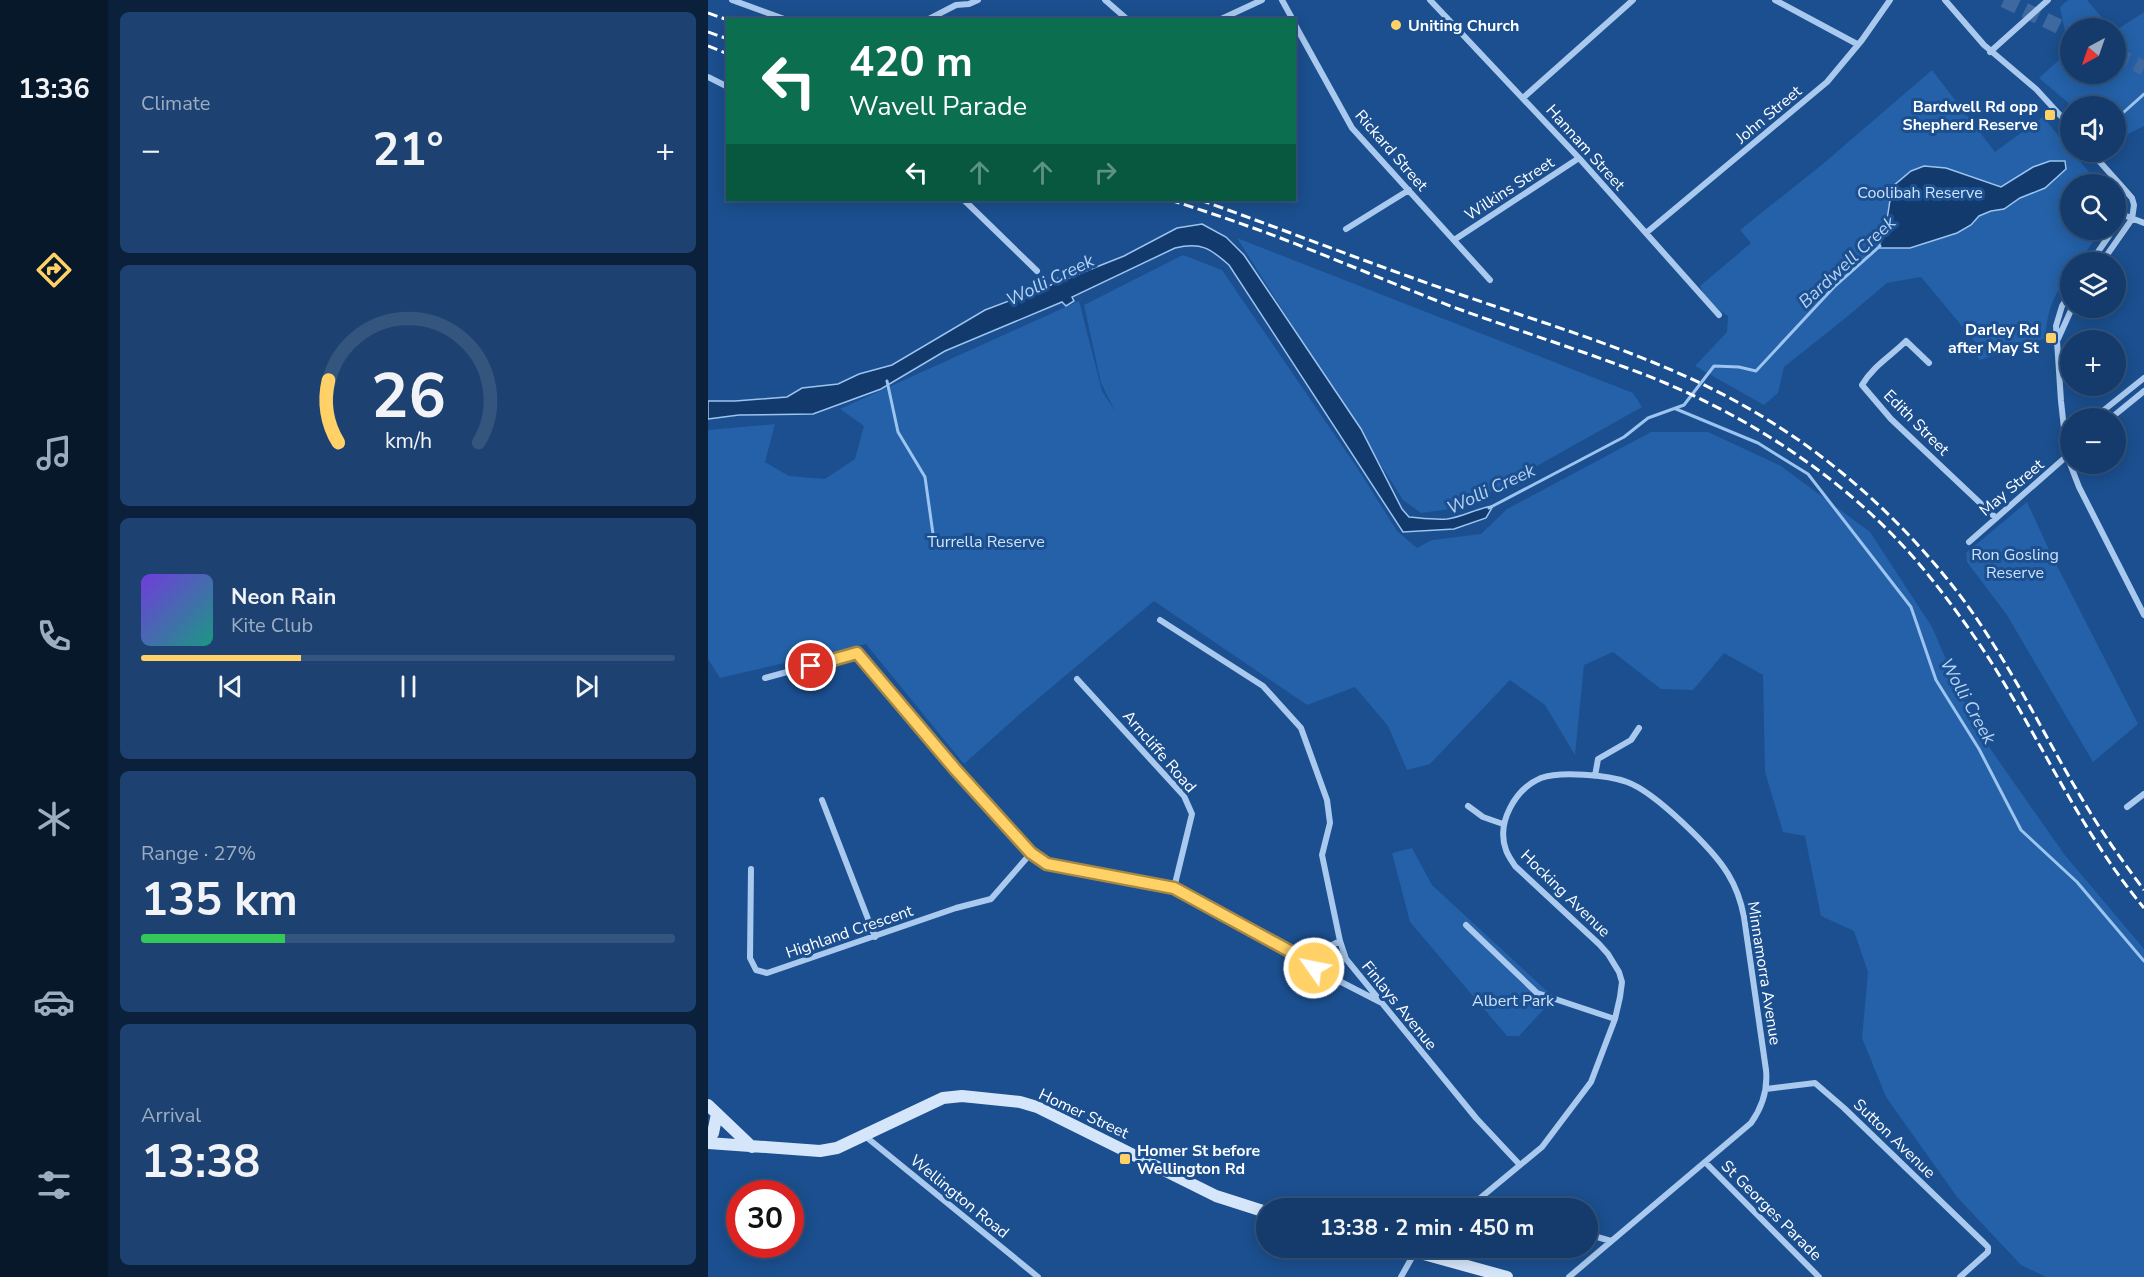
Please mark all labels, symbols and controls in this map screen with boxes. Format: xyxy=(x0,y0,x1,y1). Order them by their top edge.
place label: Uniting Church xyxy=(1408,15,1519,37)
marker: Uniting Church xyxy=(1389,18,1403,32)
north arrow xyxy=(2060,18,2126,84)
map controls xyxy=(2060,18,2126,474)
text: 420 m xyxy=(849,34,973,91)
icon: left xyxy=(750,42,828,120)
text: 13:36 xyxy=(18,71,90,108)
street label: John Street xyxy=(1730,80,1807,150)
text: Wavell Parade xyxy=(849,88,1027,125)
text: Climate xyxy=(141,90,210,117)
place label: Bardwell Rd opp Shepherd Reserve xyxy=(1903,96,2038,136)
button: sound xyxy=(2060,96,2126,162)
street label: Hannam Street xyxy=(1541,100,1630,196)
street label: Rickard Street xyxy=(1350,105,1433,196)
marker: Bardwell Rd opp Shepherd Reserve xyxy=(2043,108,2057,122)
text: 21° xyxy=(372,120,444,181)
text: − xyxy=(141,128,161,173)
text: + xyxy=(655,128,675,173)
street label: Wilkins Street xyxy=(1461,152,1559,226)
icon: left xyxy=(900,156,933,189)
icon: ahead xyxy=(963,156,996,189)
icon: ahead xyxy=(1026,156,1059,189)
icon: right xyxy=(1089,156,1122,189)
button: search xyxy=(2060,174,2126,240)
park label: Coolibah Reserve xyxy=(1857,182,1983,204)
water label: Bardwell Creek xyxy=(1793,210,1902,313)
water label: Wolli Creek xyxy=(1002,248,1099,312)
icon: directions xyxy=(33,249,75,291)
button: layers xyxy=(2060,252,2126,318)
place label: Darley Rd after May St xyxy=(1948,319,2040,359)
button: + xyxy=(2060,330,2126,396)
marker: Darley Rd after May St xyxy=(2044,331,2058,345)
text: 26 xyxy=(371,354,445,439)
street label: Edith Street xyxy=(1879,385,1954,461)
button: − xyxy=(2060,408,2126,474)
text: km/h xyxy=(384,426,432,456)
icon: music xyxy=(33,432,75,474)
street label: May Street xyxy=(1975,454,2049,521)
water label: Wolli Creek xyxy=(1443,458,1540,520)
park label: Turrella Reserve xyxy=(927,531,1045,553)
park label: Ron Gosling Reserve xyxy=(1971,544,2059,584)
text: Neon Rain xyxy=(231,582,336,612)
text: Kite Club xyxy=(231,612,313,639)
icon: phone xyxy=(33,615,75,657)
pin xyxy=(785,640,836,691)
icon: arrive xyxy=(794,649,827,682)
water label: Wolli Creek xyxy=(1935,654,2002,749)
icon: previous xyxy=(214,670,247,703)
icon: pause xyxy=(392,670,425,703)
icon: next xyxy=(570,670,603,703)
street label: Arncliffe Road xyxy=(1117,706,1201,797)
icon: climate xyxy=(33,798,75,840)
text: Range · 27% xyxy=(141,840,256,867)
street label: Hocking Avenue xyxy=(1515,845,1615,942)
text: 135 km xyxy=(141,870,298,931)
street label: Highland Crescent xyxy=(783,900,916,964)
street label: Minnamorra Avenue xyxy=(1742,900,1786,1047)
position arrow xyxy=(1282,936,1346,1000)
street label: Finlays Avenue xyxy=(1356,956,1442,1055)
icon: car xyxy=(33,981,75,1023)
park label: Albert Park xyxy=(1472,990,1555,1012)
street label: Homer Street xyxy=(1035,1083,1132,1144)
street label: Sutton Avenue xyxy=(1848,1094,1940,1184)
text: Arrival xyxy=(141,1102,201,1129)
text: 13:38 xyxy=(141,1132,260,1193)
place label: Homer St before Wellington Rd xyxy=(1137,1140,1261,1180)
street label: Wellington Road xyxy=(905,1150,1014,1244)
marker: Homer St before Wellington Rd xyxy=(1118,1152,1132,1166)
street label: St Georges Parade xyxy=(1716,1156,1826,1266)
icon: filters xyxy=(33,1164,75,1206)
speed limit sign: 30 xyxy=(726,1180,804,1258)
text: 13:38 · 2 min · 450 m xyxy=(1320,1213,1534,1243)

